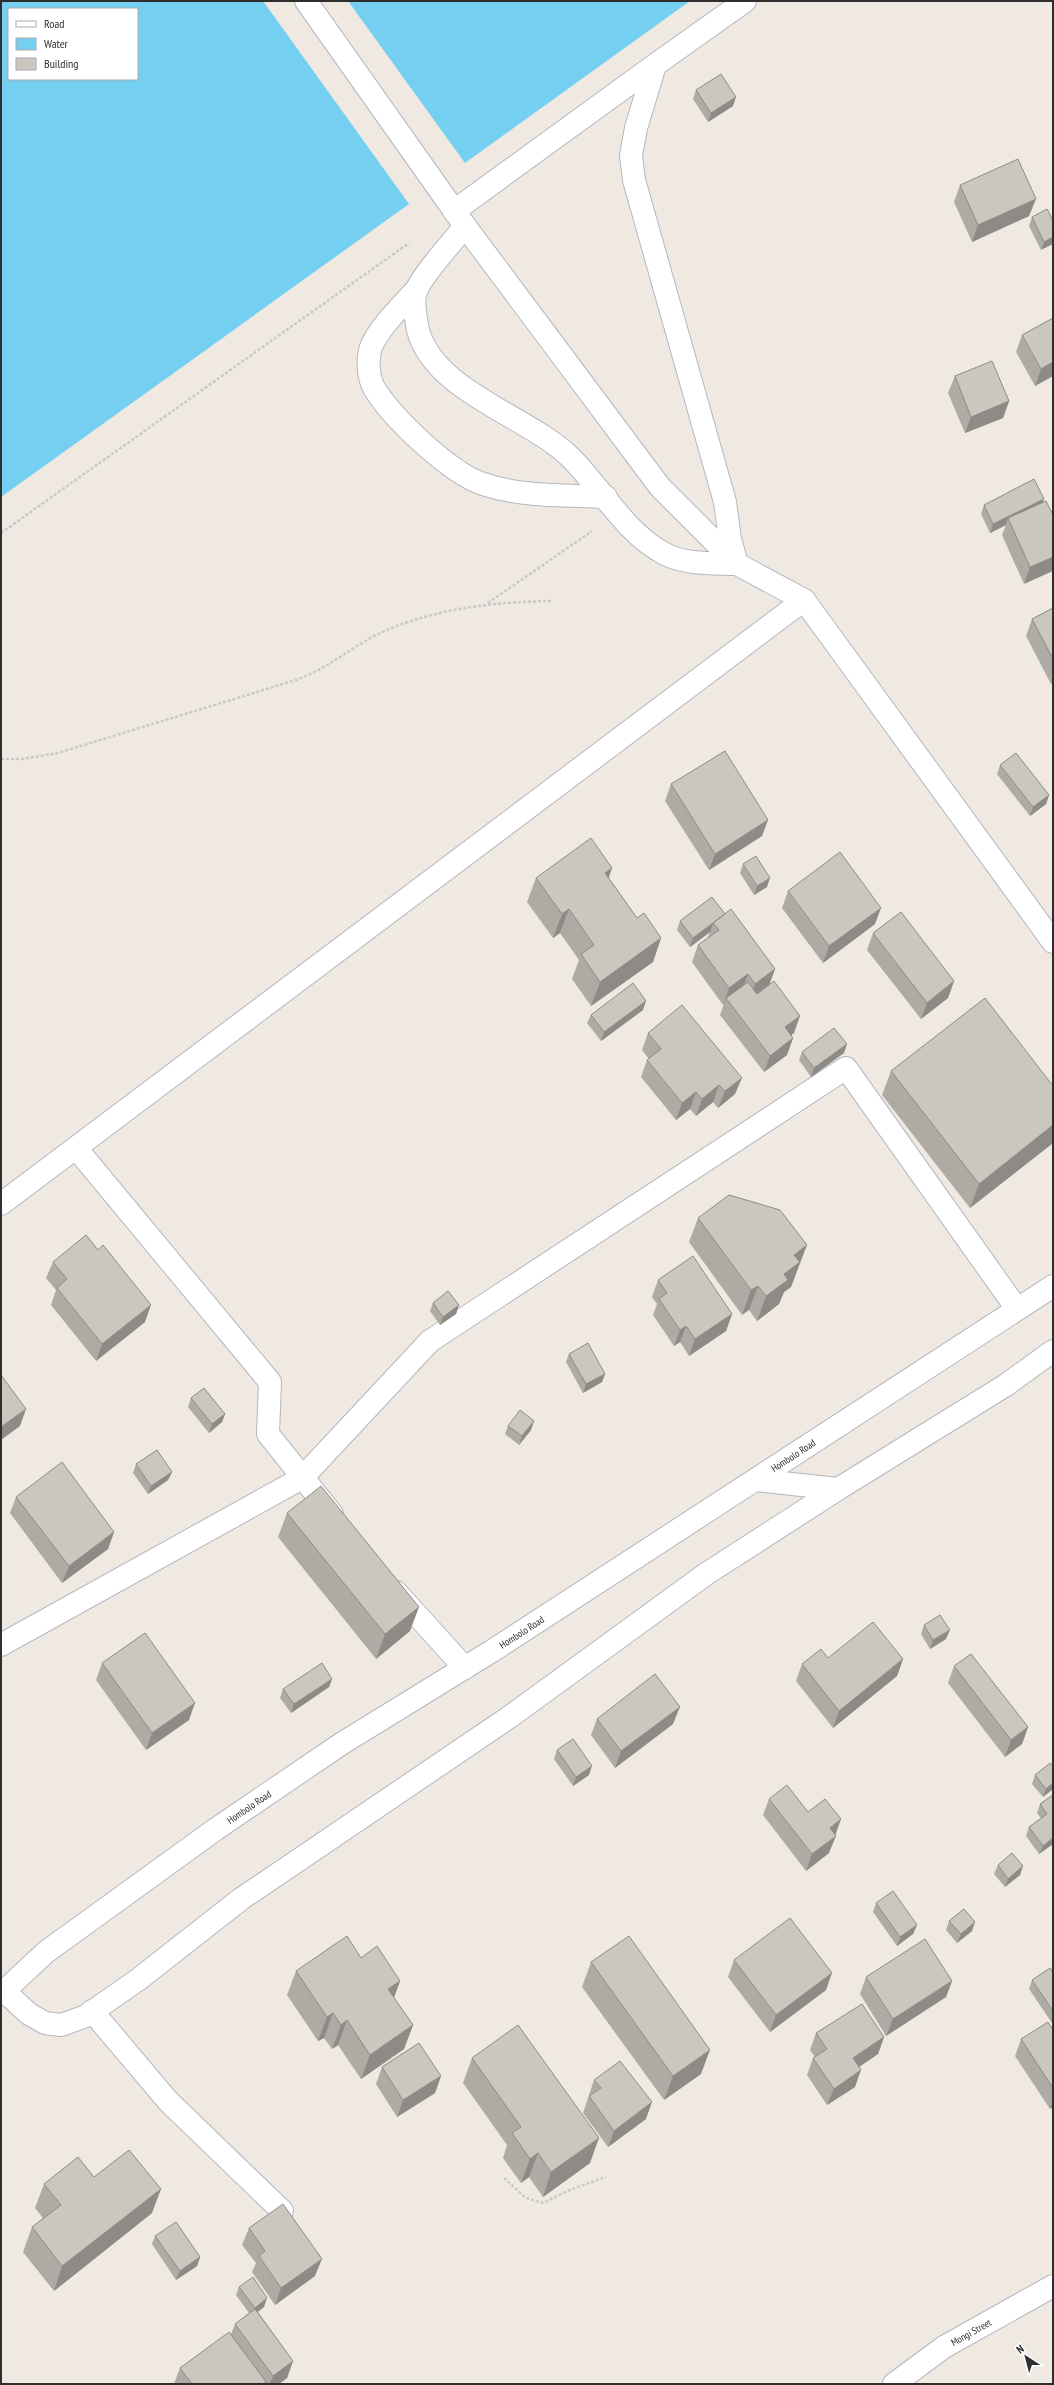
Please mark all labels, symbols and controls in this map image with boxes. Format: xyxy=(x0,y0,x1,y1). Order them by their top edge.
legend xyxy=(8,8,138,80)
text: Road xyxy=(44,16,64,31)
text: Water xyxy=(44,36,69,51)
text: Building xyxy=(44,56,79,71)
street label: Hombolo Road xyxy=(768,1436,818,1474)
street label: Hombolo Road xyxy=(497,1613,546,1651)
street label: Hombolo Road xyxy=(224,1787,273,1826)
street label: Mongi Street xyxy=(948,2315,994,2348)
north arrow xyxy=(1006,2337,1046,2377)
text: N xyxy=(1014,2341,1027,2356)

